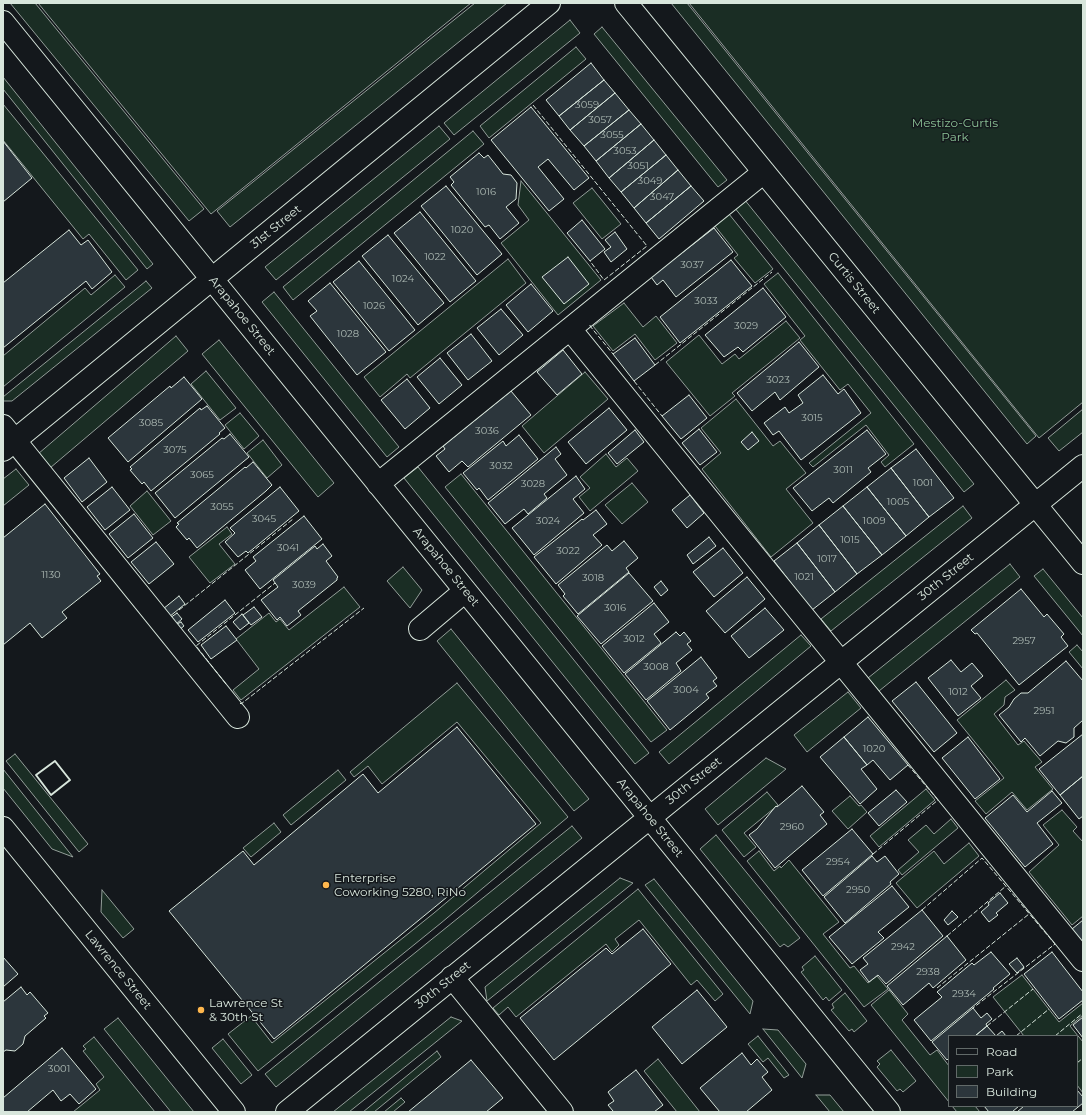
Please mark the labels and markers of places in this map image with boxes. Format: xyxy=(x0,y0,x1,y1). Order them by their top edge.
place label: Enterprise Coworking 5280, RiNo xyxy=(334,871,466,899)
marker: Enterprise Coworking 5280, RiNo xyxy=(321,880,331,890)
place label: Lawrence St & 30th St xyxy=(209,996,283,1024)
marker: Lawrence St & 30th St xyxy=(196,1005,206,1015)

